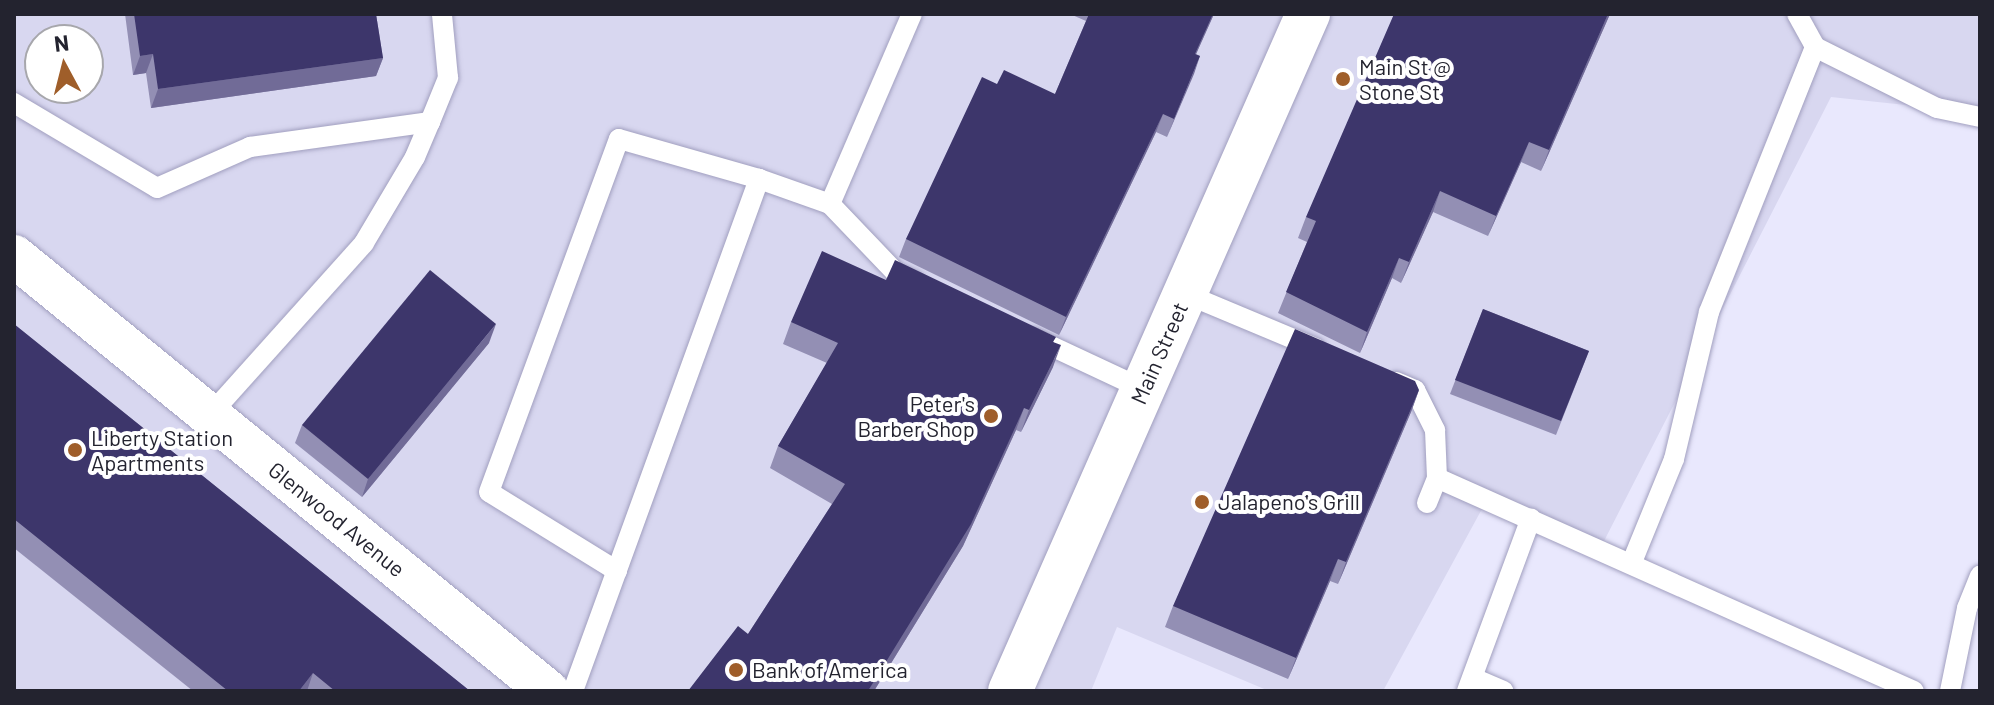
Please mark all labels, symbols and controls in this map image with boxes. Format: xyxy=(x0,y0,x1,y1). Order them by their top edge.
north arrow xyxy=(24,24,104,104)
text: N xyxy=(52,28,70,56)
place label: Main St @ Stone St xyxy=(1359,53,1451,104)
marker: Main St @ Stone St xyxy=(1334,70,1352,88)
street label: Main Street xyxy=(1125,298,1193,408)
place label: Peter's Barber Shop xyxy=(857,390,975,442)
marker: Peter's Barber Shop xyxy=(982,407,1000,425)
place label: Liberty Station Apartments xyxy=(91,424,233,476)
marker: Liberty Station Apartments xyxy=(66,441,84,459)
street label: Glenwood Avenue xyxy=(264,456,410,582)
place label: Jalapeno's Grill xyxy=(1218,489,1360,515)
marker: Jalapeno's Grill xyxy=(1193,493,1211,511)
place label: Bank of America xyxy=(752,657,908,683)
marker: Bank of America xyxy=(727,661,745,679)

